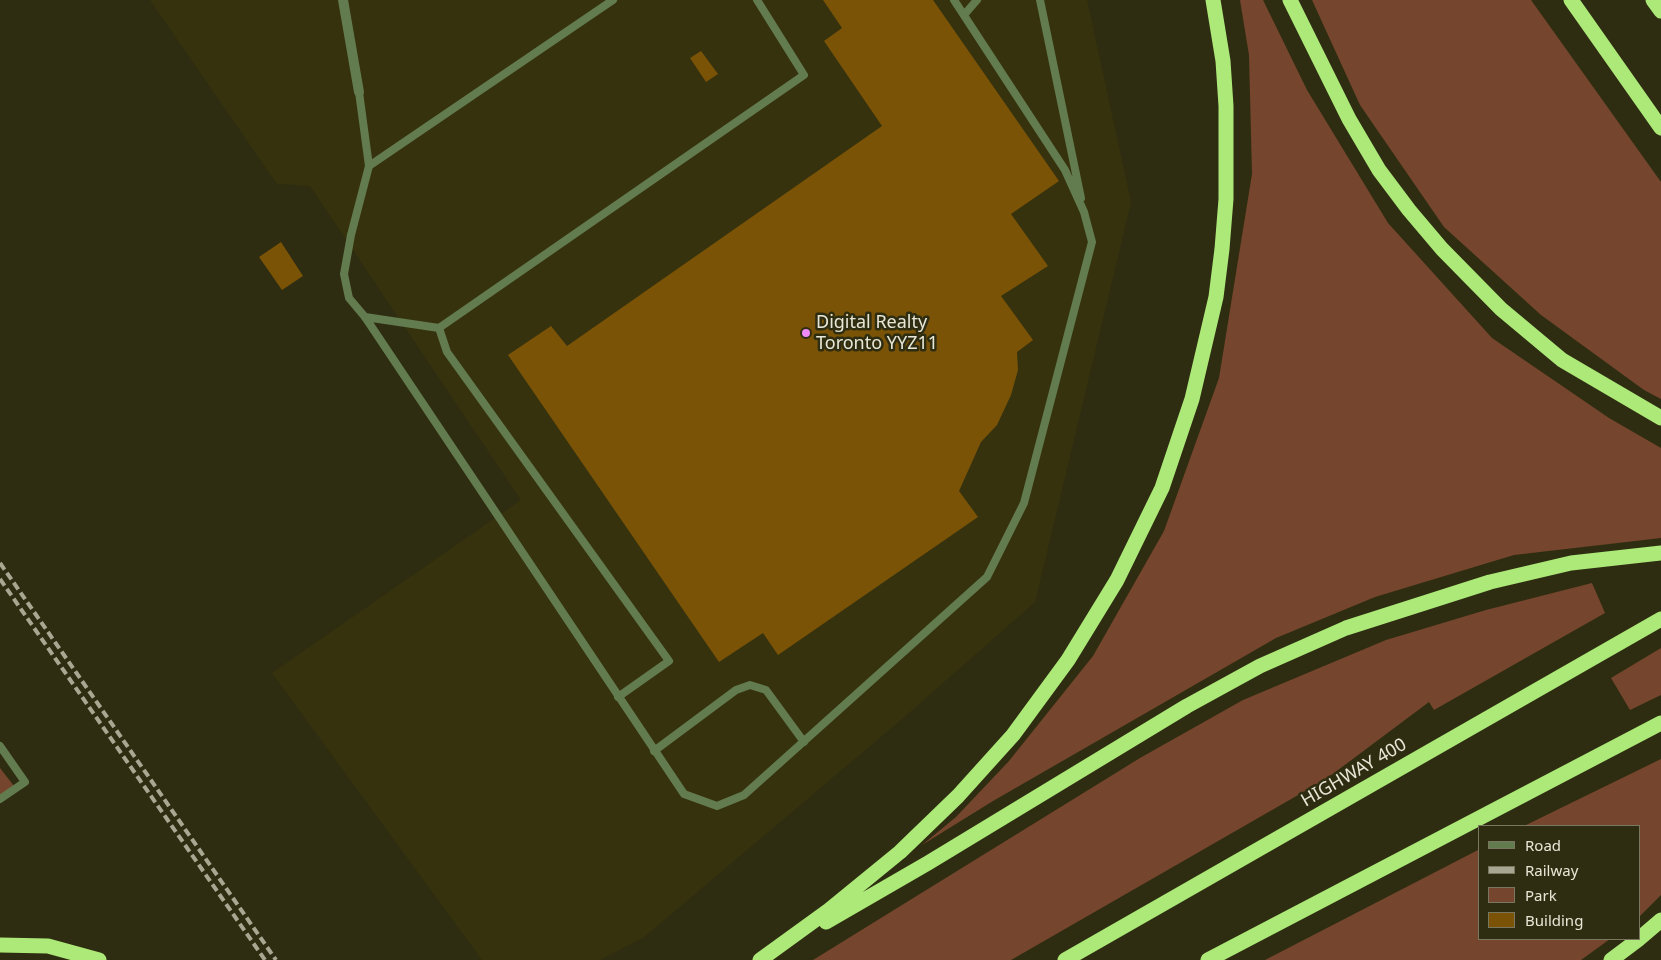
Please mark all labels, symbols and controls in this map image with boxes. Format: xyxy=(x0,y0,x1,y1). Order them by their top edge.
place label: Digital Realty Toronto YYZ11 xyxy=(816,312,938,354)
marker: Digital Realty Toronto YYZ11 xyxy=(800,327,812,339)
street label: HIGHWAY 400 xyxy=(1297,734,1411,812)
legend xyxy=(1478,825,1641,940)
text: Road xyxy=(1525,835,1561,855)
text: Railway xyxy=(1525,860,1578,880)
text: Park xyxy=(1525,885,1557,905)
text: Building xyxy=(1525,910,1583,930)

